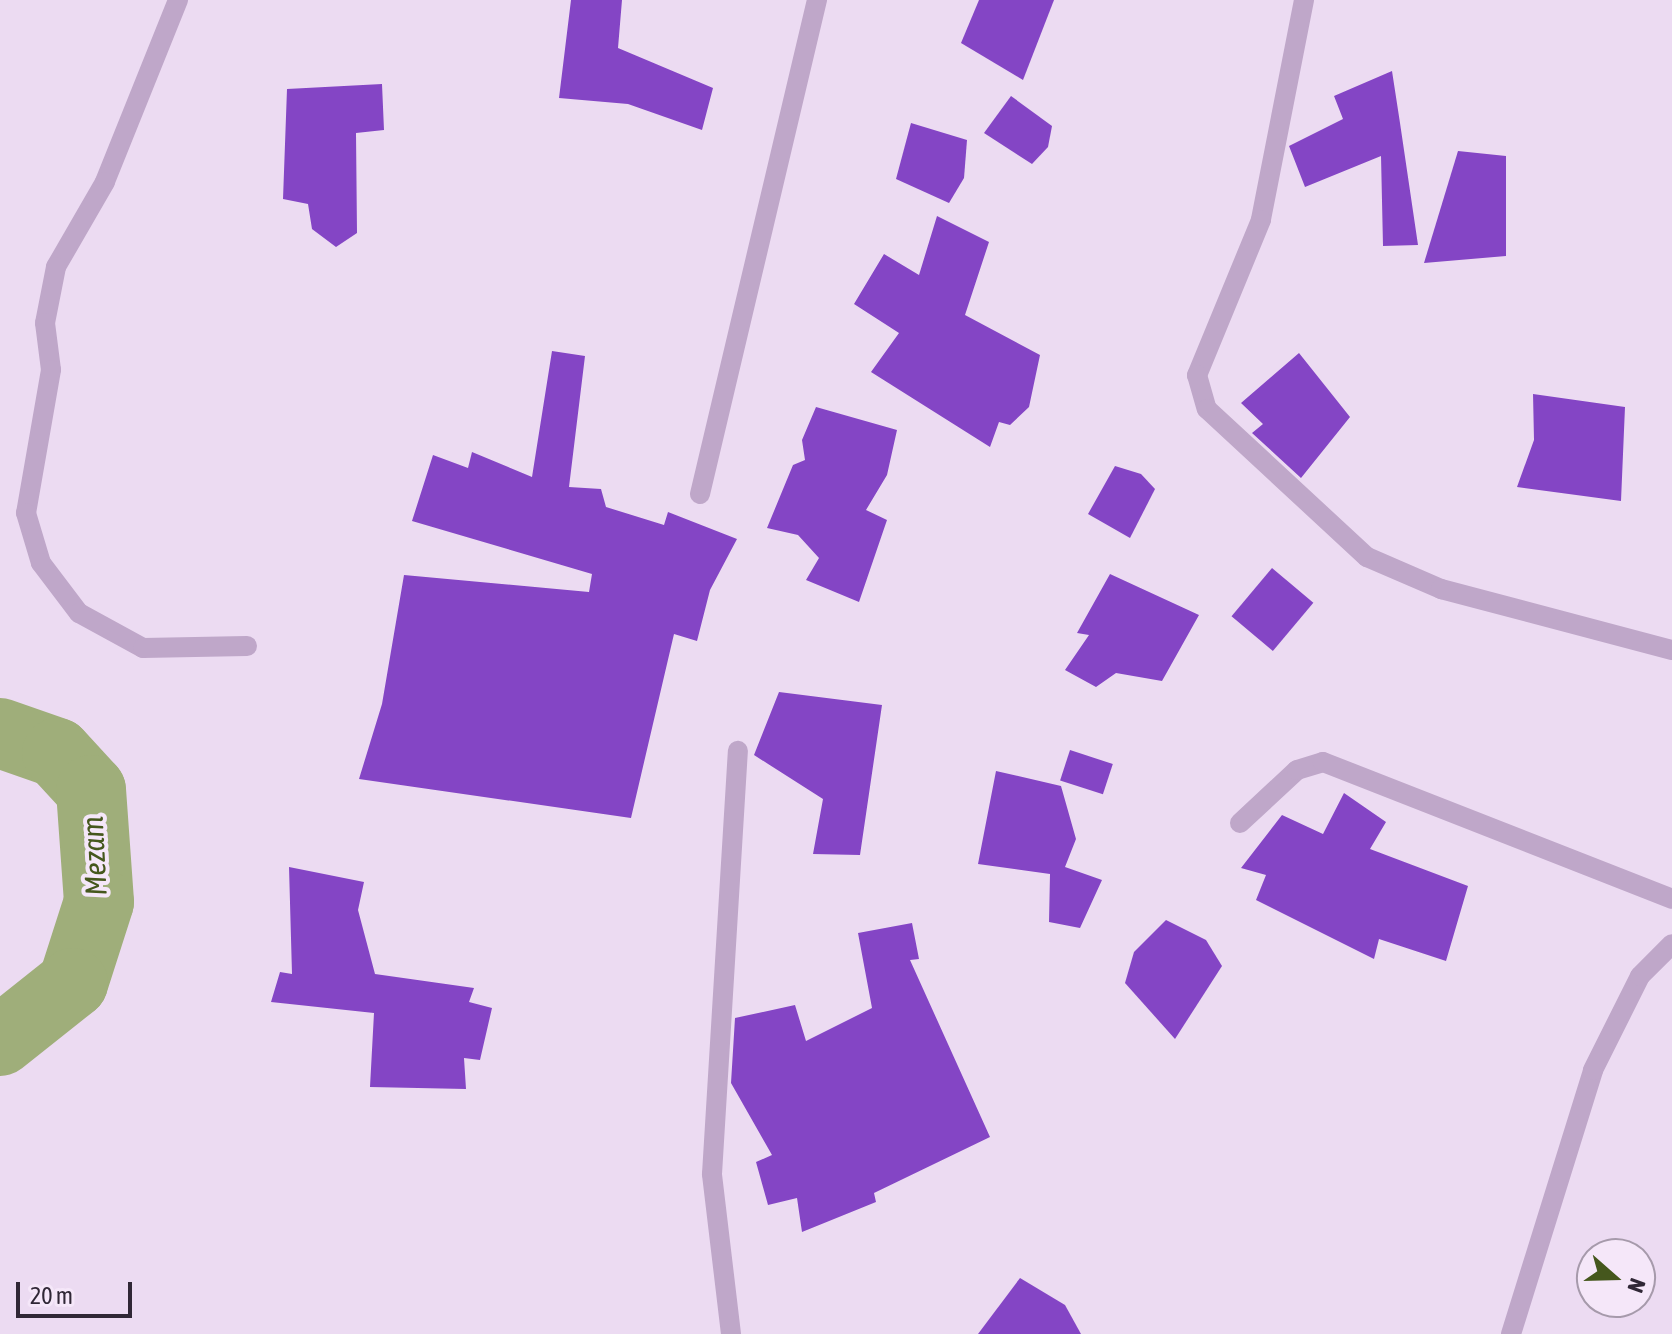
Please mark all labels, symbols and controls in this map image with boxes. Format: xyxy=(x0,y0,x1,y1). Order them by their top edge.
water label: Mezam xyxy=(74,815,114,897)
north arrow xyxy=(1576,1238,1656,1318)
scale bar xyxy=(20,1266,136,1316)
text: N xyxy=(1622,1275,1651,1296)
text: 20 m xyxy=(30,1282,73,1309)

